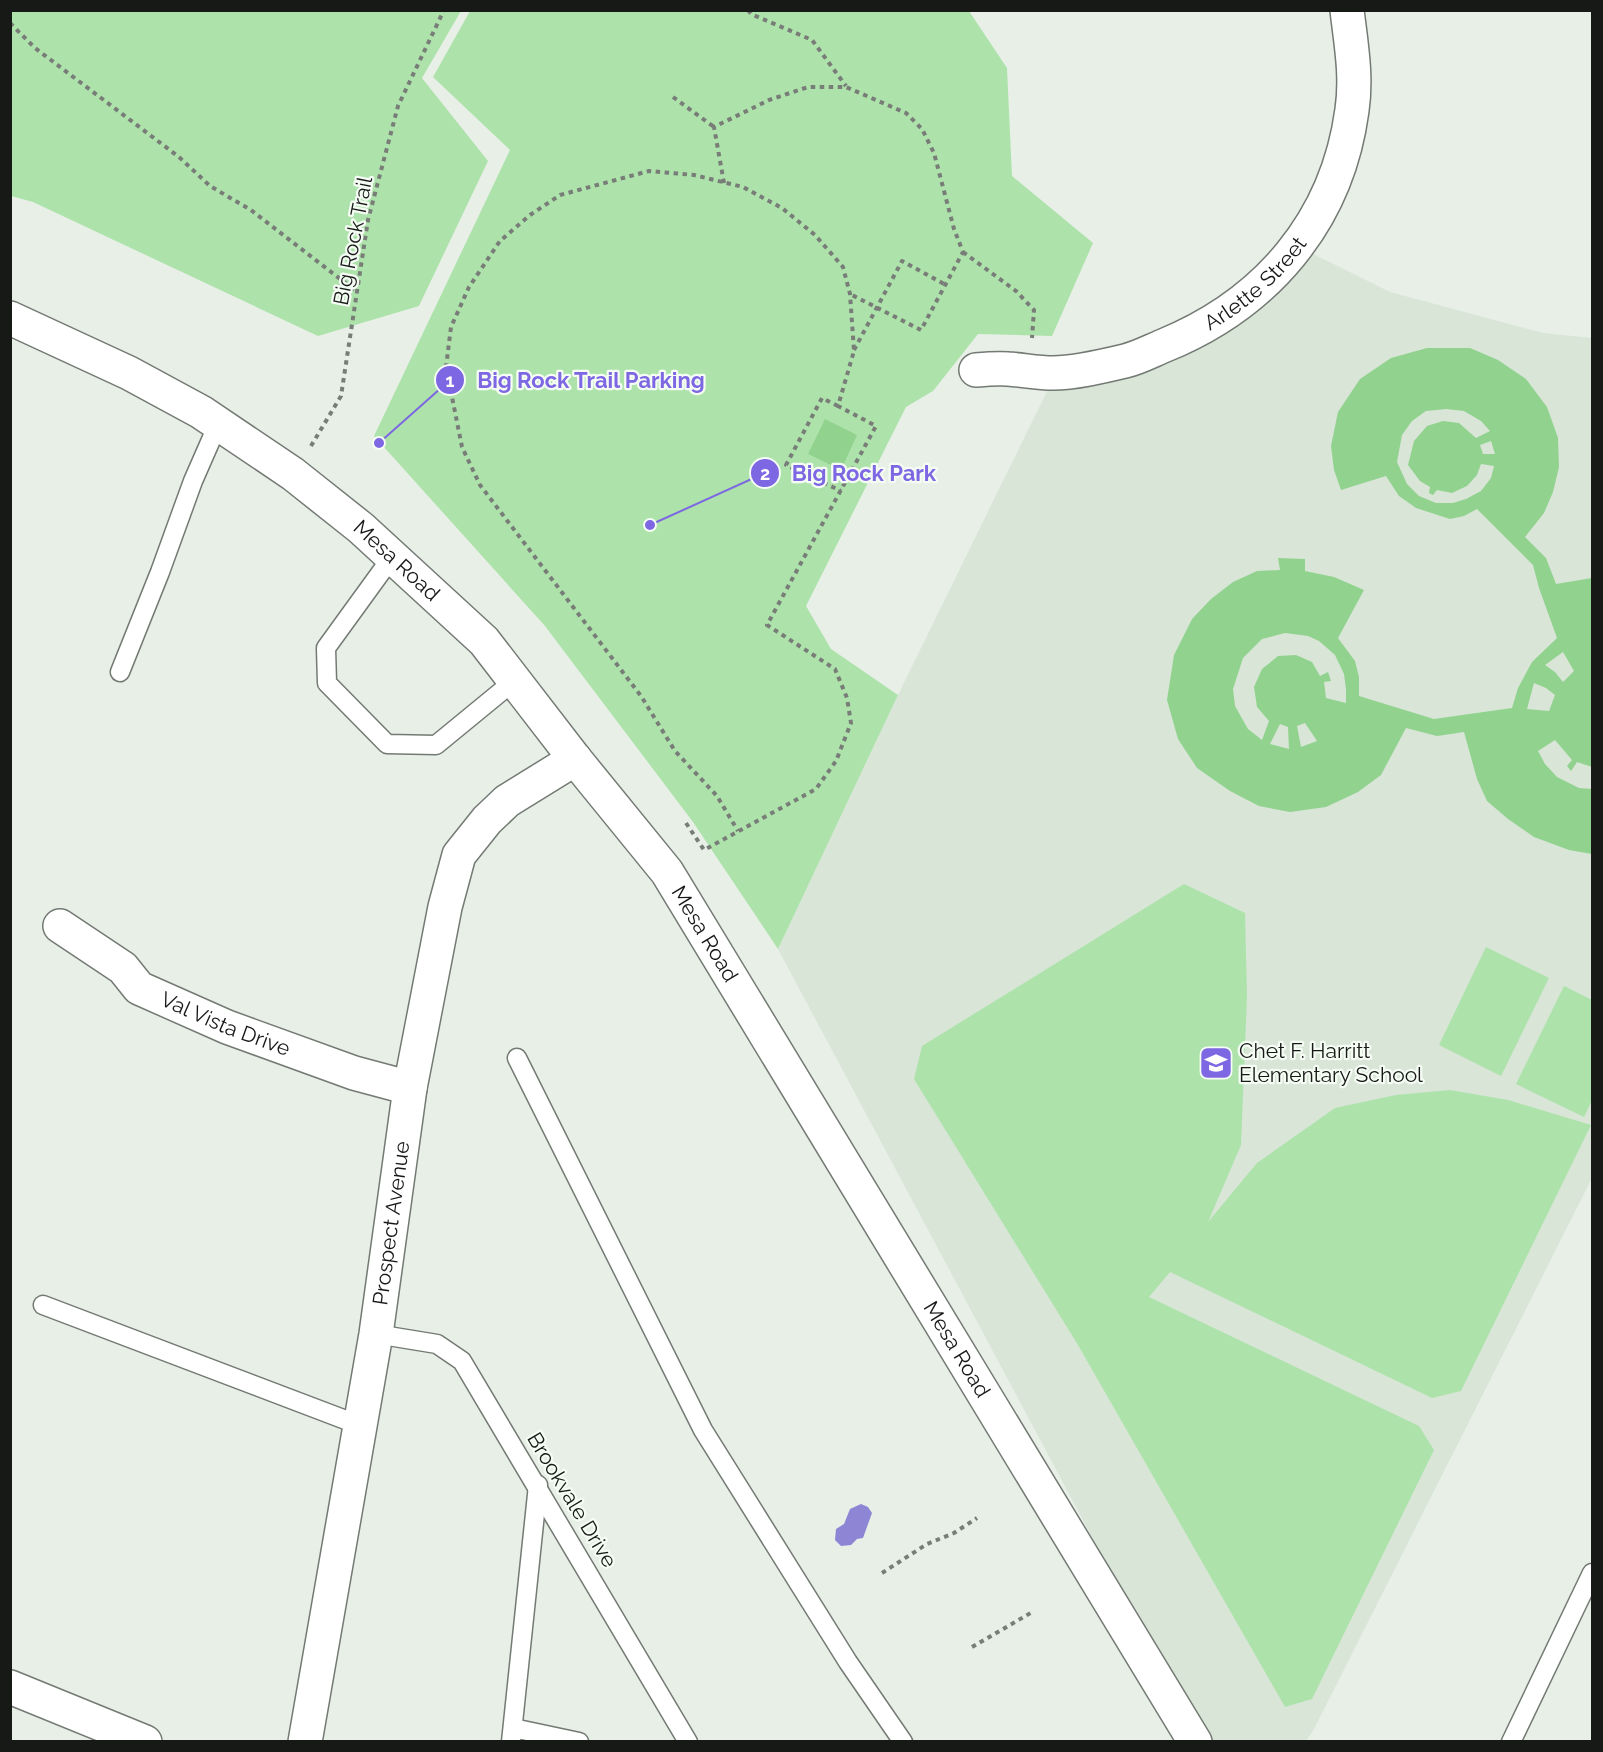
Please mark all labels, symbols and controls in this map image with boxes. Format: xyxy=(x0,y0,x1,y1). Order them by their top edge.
street label: Big Rock Trail xyxy=(328,174,377,307)
street label: Arlette Street xyxy=(1199,232,1312,335)
callout: Big Rock Trail Parking xyxy=(435,360,717,400)
text: Big Rock Trail Parking xyxy=(477,367,705,393)
text: 1 xyxy=(446,370,455,391)
callout: Big Rock Park xyxy=(750,453,948,493)
text: Big Rock Park xyxy=(792,460,937,486)
text: 2 xyxy=(760,463,770,484)
street label: Mesa Road xyxy=(349,515,445,606)
street label: Mesa Road xyxy=(666,881,744,986)
street label: Val Vista Drive xyxy=(157,986,294,1061)
place label: Chet F. Harritt Elementary School xyxy=(1239,1038,1423,1087)
school or university icon: Chet F. Harritt Elementary School xyxy=(1198,1045,1234,1081)
street label: Prospect Avenue xyxy=(367,1140,415,1307)
street label: Mesa Road xyxy=(918,1297,996,1402)
street label: Brookvale Drive xyxy=(522,1428,623,1572)

